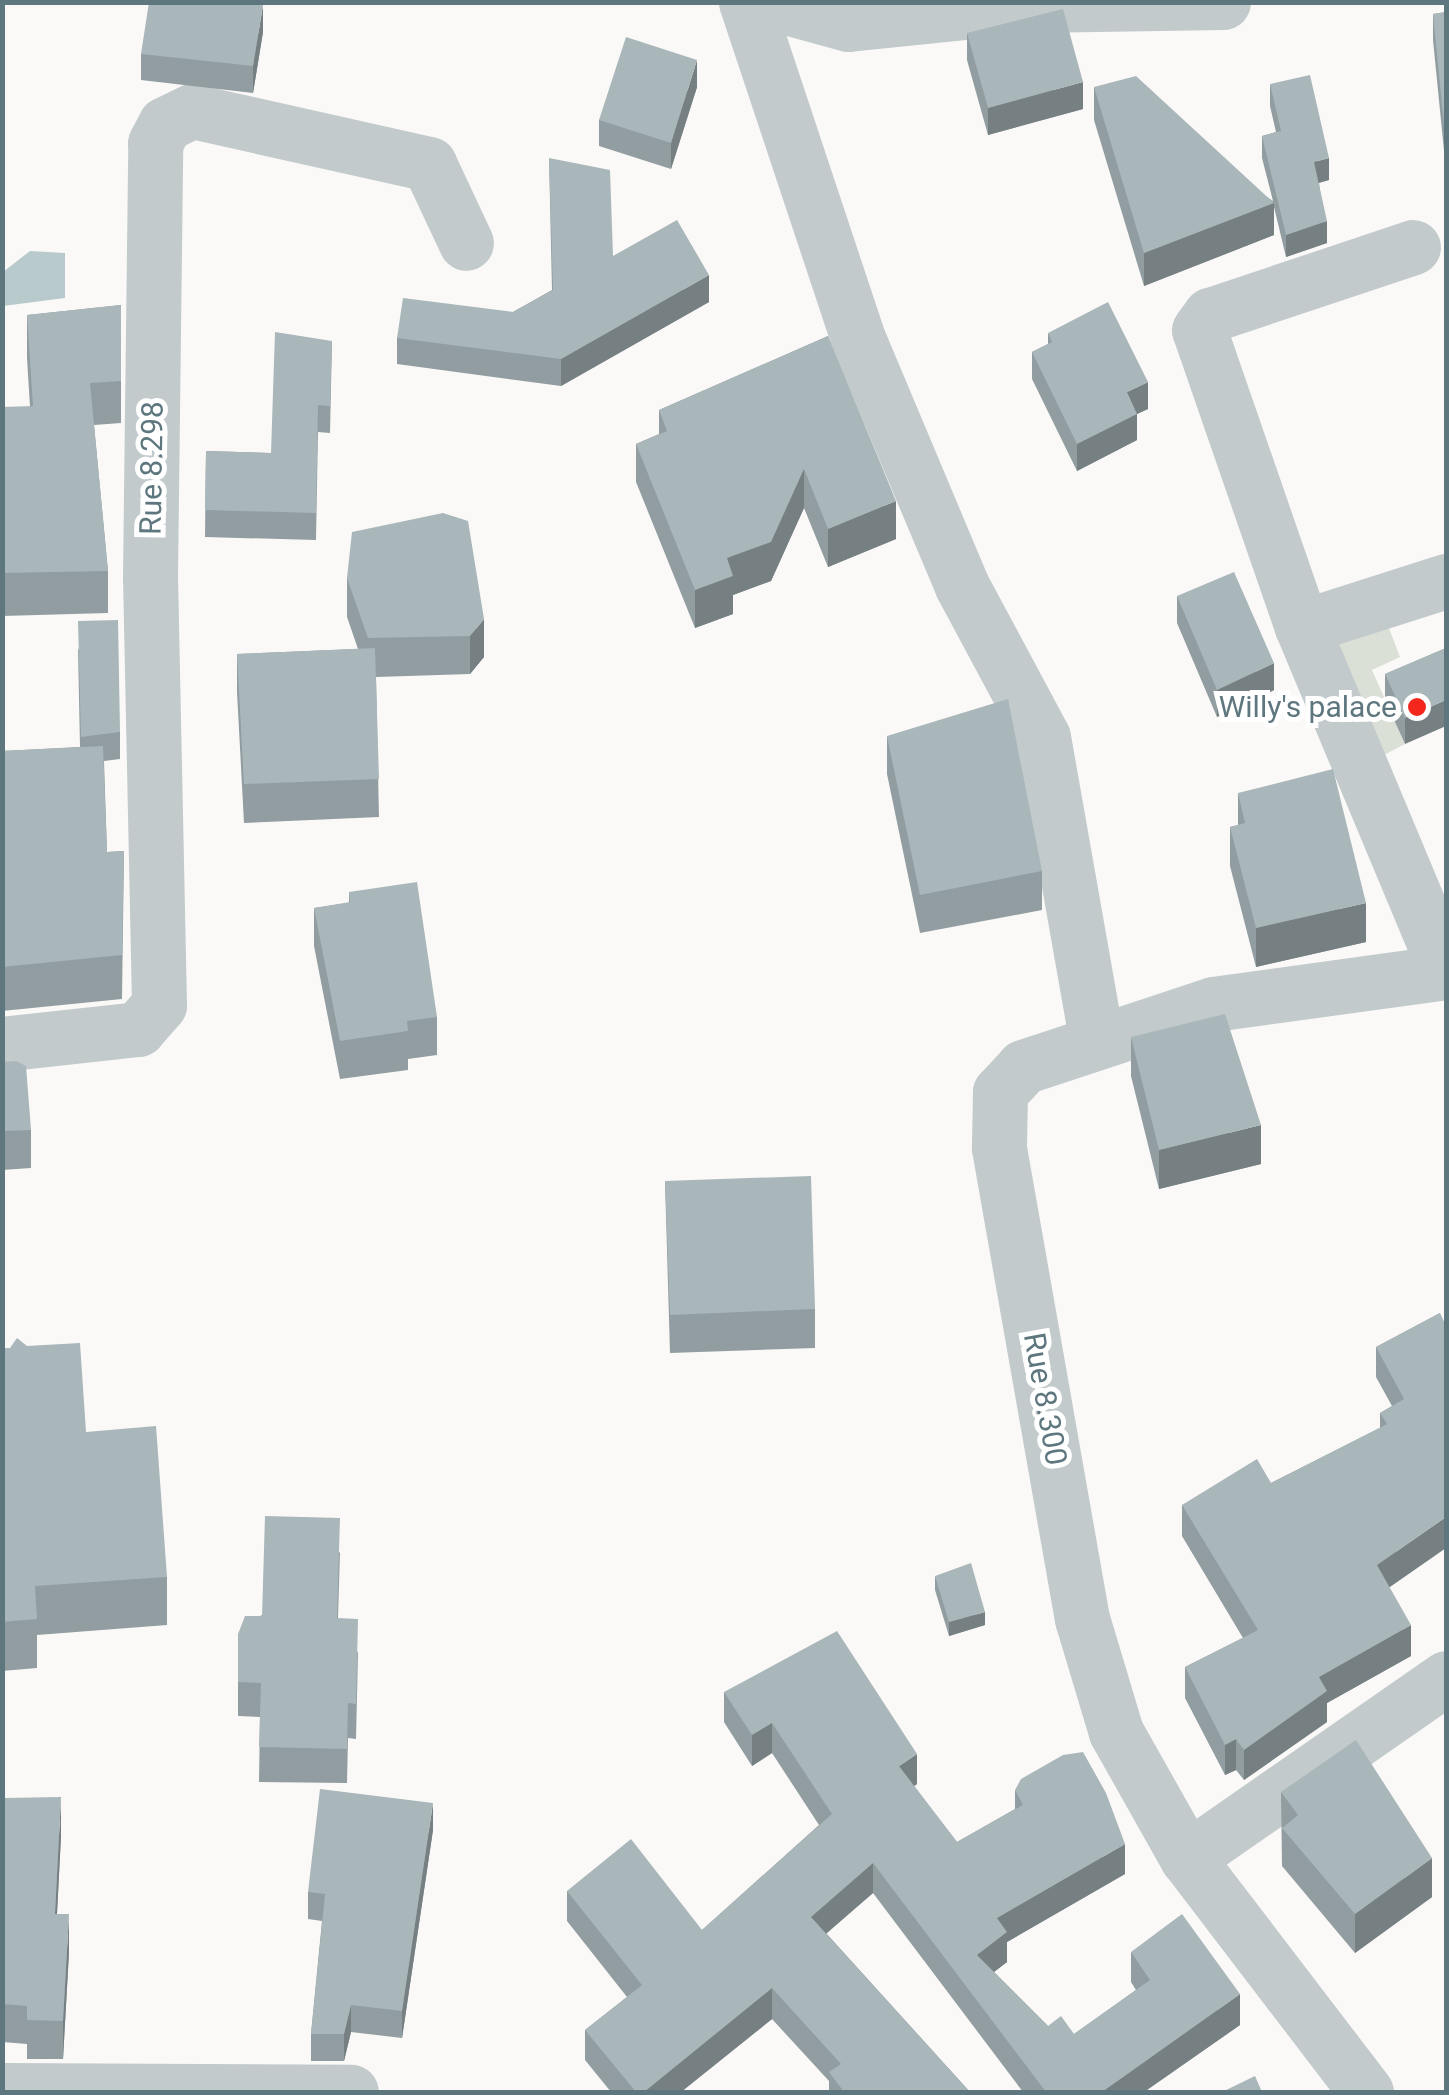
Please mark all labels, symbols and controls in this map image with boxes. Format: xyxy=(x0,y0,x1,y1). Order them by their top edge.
street label: Rue 8.298 xyxy=(133,401,171,535)
place label: Willy's palace xyxy=(1219,689,1397,725)
marker: Willy's palace xyxy=(1406,696,1428,718)
street label: Rue 8.300 xyxy=(1016,1330,1074,1468)

